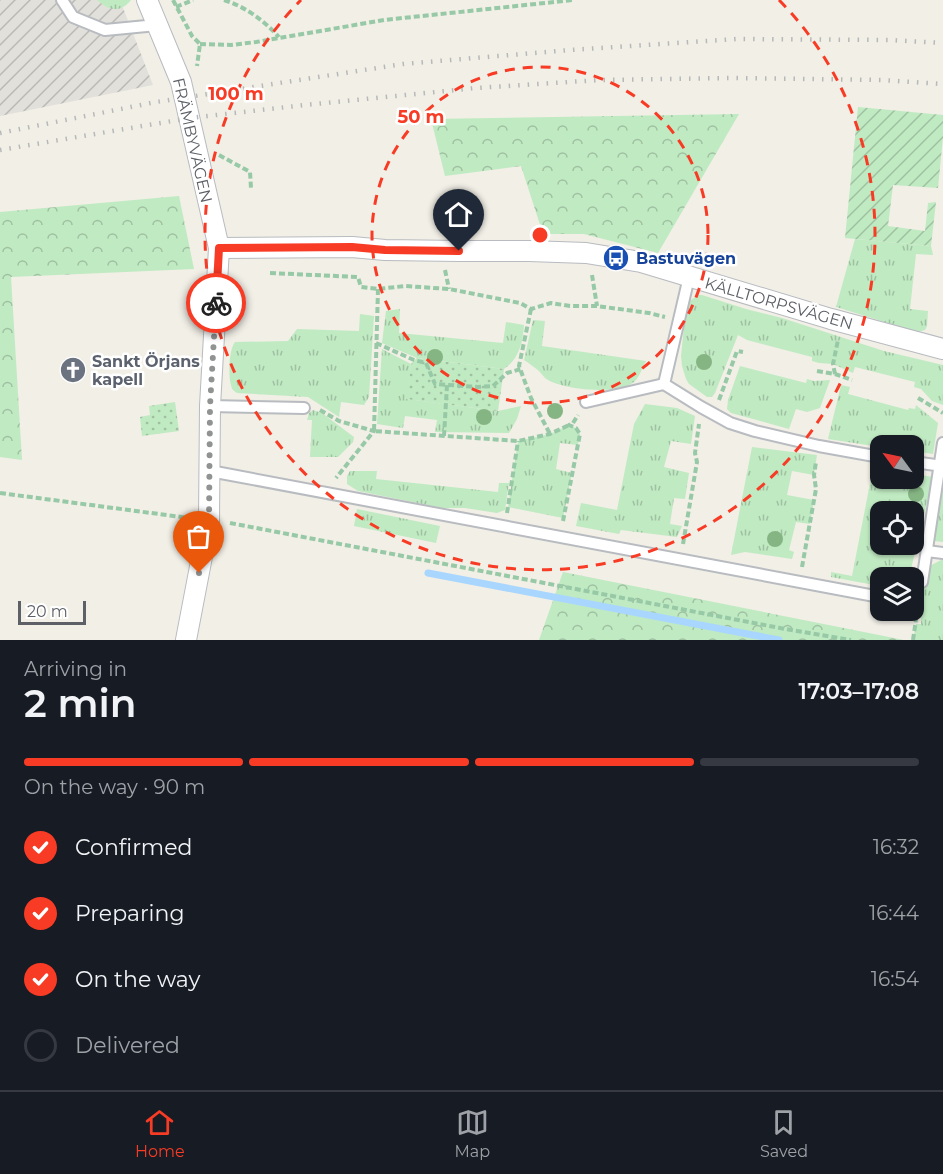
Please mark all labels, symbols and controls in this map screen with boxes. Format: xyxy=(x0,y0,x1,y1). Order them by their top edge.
street label: FRÄMBYVÄGEN xyxy=(169,76,217,204)
text: 100 m xyxy=(208,83,264,105)
text: 50 m xyxy=(398,106,444,128)
pin xyxy=(433,189,484,251)
icon: home xyxy=(442,198,475,231)
centre of rings xyxy=(530,225,550,245)
bus stop icon: Bastuvägen xyxy=(601,243,631,273)
place label: Bastuvägen xyxy=(636,249,736,268)
street label: KÄLLTORPSVÄGEN xyxy=(703,272,855,334)
courier xyxy=(186,273,246,333)
icon: bike xyxy=(200,287,233,320)
place label: Sankt Örjans kapell xyxy=(92,352,200,389)
church icon: Sankt Örjans kapell xyxy=(58,355,88,385)
north arrow xyxy=(870,435,924,489)
map controls xyxy=(870,435,924,621)
button: locate xyxy=(870,501,924,555)
pin xyxy=(173,511,224,573)
icon: bag xyxy=(182,520,215,553)
button: layers xyxy=(870,567,924,621)
scale bar xyxy=(18,598,86,626)
text: 20 m xyxy=(27,602,68,621)
text: Arriving in xyxy=(24,657,127,681)
text: 17:03–17:08 xyxy=(799,678,919,705)
text: 2 min xyxy=(24,679,137,727)
text: On the way · 90 m xyxy=(24,775,205,799)
icon: check xyxy=(24,831,57,864)
text: Confirmed xyxy=(75,834,192,861)
text: 16:32 xyxy=(873,835,919,859)
icon: check xyxy=(24,897,57,930)
text: Preparing xyxy=(75,900,184,927)
text: 16:44 xyxy=(869,901,919,925)
icon: check xyxy=(24,963,57,996)
text: On the way xyxy=(75,966,200,993)
text: 16:54 xyxy=(871,967,919,991)
text: Delivered xyxy=(75,1032,180,1059)
tab: Home xyxy=(135,1106,185,1161)
tab: Map xyxy=(455,1106,490,1161)
tab: Saved xyxy=(760,1106,808,1161)

